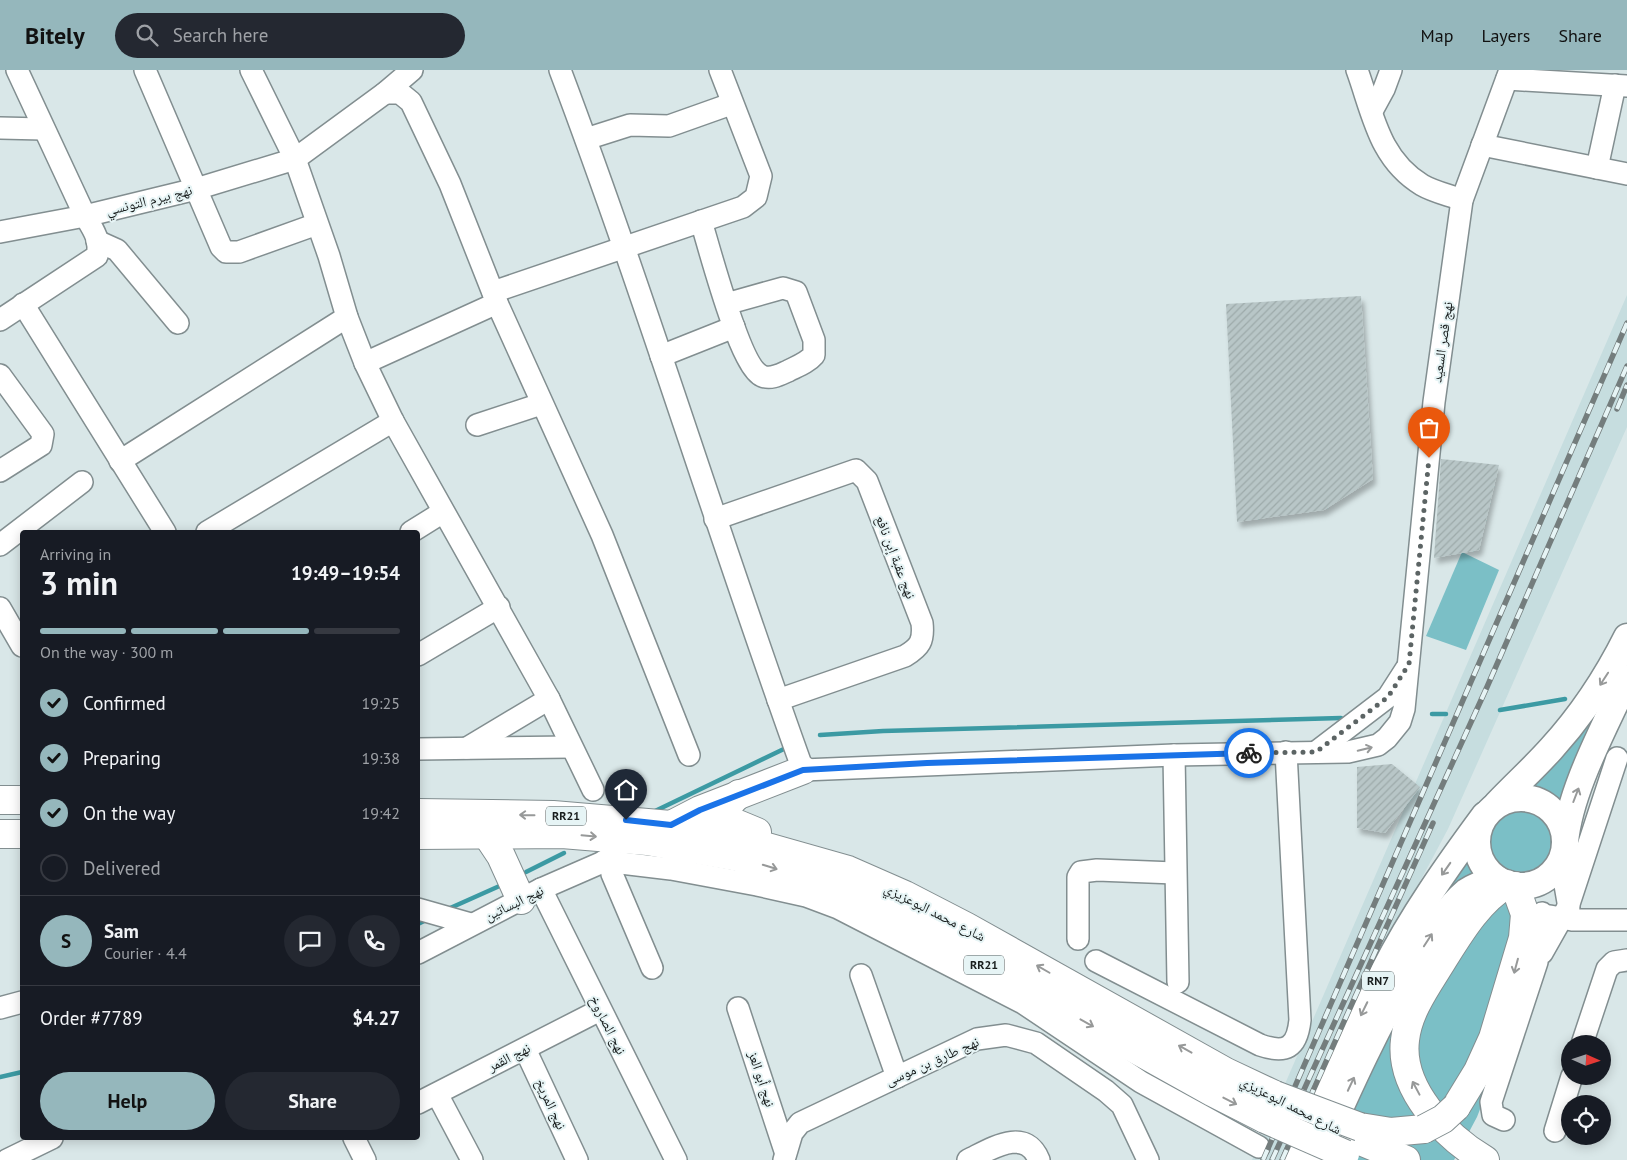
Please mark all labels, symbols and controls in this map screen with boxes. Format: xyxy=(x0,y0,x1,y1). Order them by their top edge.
search box xyxy=(115,13,465,58)
text: Bitely xyxy=(25,20,85,51)
icon: search xyxy=(133,21,161,49)
text: Search here xyxy=(173,23,268,47)
text: Map xyxy=(1421,24,1453,47)
text: Layers xyxy=(1481,24,1530,47)
text: Share xyxy=(1558,24,1602,47)
street label: نهج بيرم التونسي xyxy=(104,181,195,222)
street label: نهج قصر السعيد xyxy=(1427,300,1458,384)
pin xyxy=(1408,407,1450,458)
icon: bag xyxy=(1415,414,1443,442)
street label: نهج عقبة إبن نافع xyxy=(871,513,920,602)
text: Arriving in xyxy=(40,544,111,564)
text: 19:49–19:54 xyxy=(291,561,400,585)
text: 3 min xyxy=(40,562,118,604)
text: On the way · 300 m xyxy=(40,642,173,662)
one-way arrow xyxy=(1598,672,1608,686)
icon: check xyxy=(40,689,68,717)
text: Confirmed xyxy=(83,691,166,715)
text: 19:25 xyxy=(362,693,400,713)
courier xyxy=(1224,728,1274,778)
icon: bike xyxy=(1235,739,1263,767)
one-way arrow xyxy=(1356,743,1372,753)
icon: check xyxy=(40,744,68,772)
text: Preparing xyxy=(83,746,161,770)
text: 19:38 xyxy=(362,748,400,768)
pin xyxy=(605,769,647,820)
icon: home xyxy=(612,776,640,804)
one-way arrow xyxy=(1572,788,1581,804)
icon: check xyxy=(40,799,68,827)
text: On the way xyxy=(83,801,175,825)
text: 19:42 xyxy=(362,803,400,823)
road number: RR21 xyxy=(546,806,586,826)
one-way arrow xyxy=(519,810,535,820)
one-way arrow xyxy=(580,832,596,841)
text: Delivered xyxy=(83,856,161,880)
one-way arrow xyxy=(1441,861,1451,875)
one-way arrow xyxy=(761,862,777,872)
street label: شارع محمد البوعزيزي xyxy=(880,879,989,947)
street label: نهج البساتين xyxy=(482,881,547,926)
button: chat xyxy=(284,915,336,967)
button: phone xyxy=(348,915,400,967)
text: Sam xyxy=(104,919,139,943)
text: S xyxy=(61,929,71,953)
one-way arrow xyxy=(1423,934,1433,948)
text: Courier · 4.4 xyxy=(104,943,187,963)
road number: RR21 xyxy=(964,956,1004,974)
one-way arrow xyxy=(1511,958,1520,974)
one-way arrow xyxy=(1037,964,1051,974)
road number: RN7 xyxy=(1362,971,1394,990)
street label: نهج الصاروخ xyxy=(585,992,631,1058)
one-way arrow xyxy=(1359,1001,1369,1016)
text: Order #7789 xyxy=(40,1006,143,1030)
text: $4.27 xyxy=(352,1006,400,1030)
one-way arrow xyxy=(1080,1018,1094,1028)
street label: نهج طارق بن موسى xyxy=(882,1032,982,1091)
north arrow xyxy=(1561,1035,1611,1085)
map controls xyxy=(1561,1035,1611,1145)
street label: نهج القمر xyxy=(484,1039,534,1077)
one-way arrow xyxy=(1177,1044,1192,1054)
street label: نهج أبو العز xyxy=(743,1048,779,1110)
button: Help xyxy=(40,1072,215,1130)
button: Share xyxy=(225,1072,400,1130)
street label: شارع محمد البوعزيزي xyxy=(1236,1072,1345,1140)
street label: نهج المريخ xyxy=(530,1076,571,1133)
one-way arrow xyxy=(1347,1077,1357,1092)
one-way arrow xyxy=(1411,1081,1421,1096)
button: locate xyxy=(1561,1095,1611,1145)
one-way arrow xyxy=(1222,1097,1237,1106)

